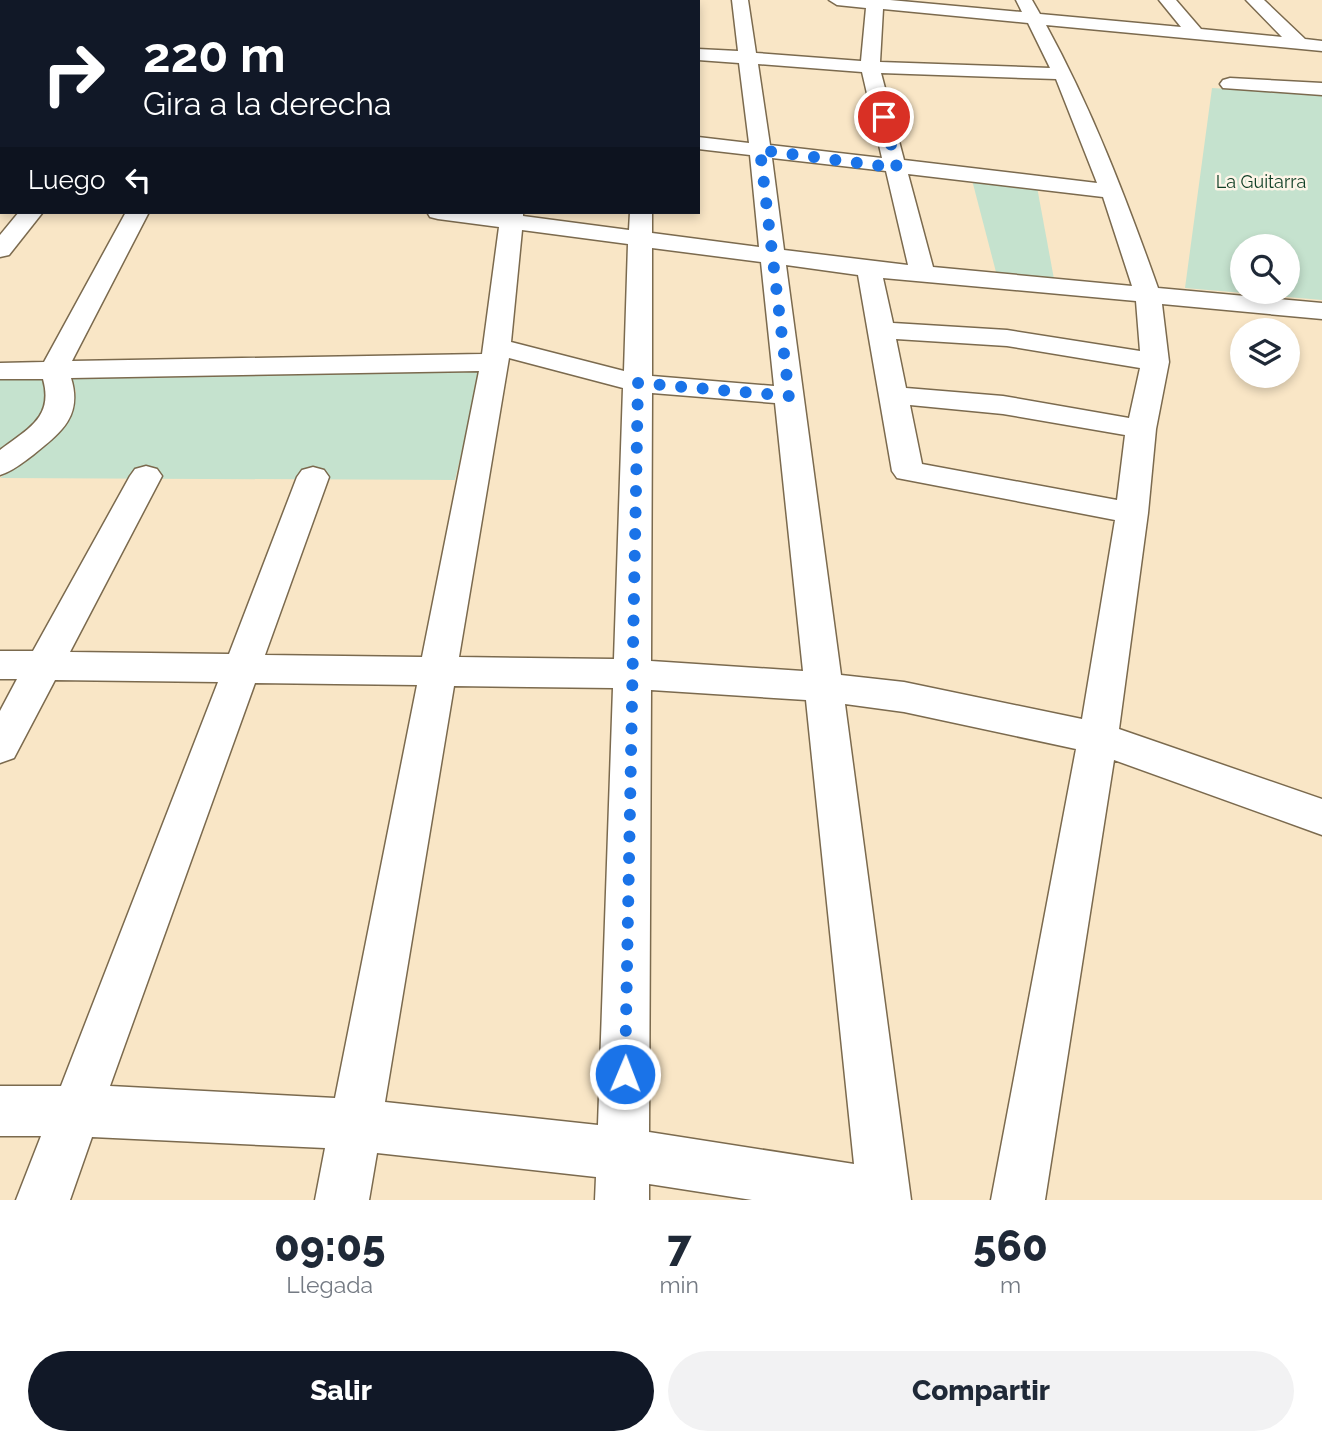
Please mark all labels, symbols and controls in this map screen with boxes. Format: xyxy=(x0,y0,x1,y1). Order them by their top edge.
text: 220 m xyxy=(143,26,286,83)
icon: right xyxy=(28,28,119,119)
text: Gira a la derecha xyxy=(143,85,391,122)
pin xyxy=(854,87,914,147)
icon: arrive xyxy=(865,98,903,136)
icon: left xyxy=(119,161,157,199)
text: Luego xyxy=(28,165,105,195)
park label: La Guitarra xyxy=(1216,171,1306,192)
map controls xyxy=(1230,234,1300,388)
button: search xyxy=(1230,234,1300,304)
button: layers xyxy=(1230,318,1300,388)
position arrow xyxy=(588,1037,662,1111)
text: 09:05 xyxy=(274,1222,385,1271)
text: 7 xyxy=(667,1222,691,1271)
text: 560 xyxy=(973,1222,1048,1271)
text: Llegada xyxy=(286,1271,373,1298)
text: min xyxy=(659,1271,699,1298)
text: m xyxy=(1000,1271,1021,1298)
button: Salir xyxy=(28,1351,654,1431)
button: Compartir xyxy=(668,1351,1294,1431)

